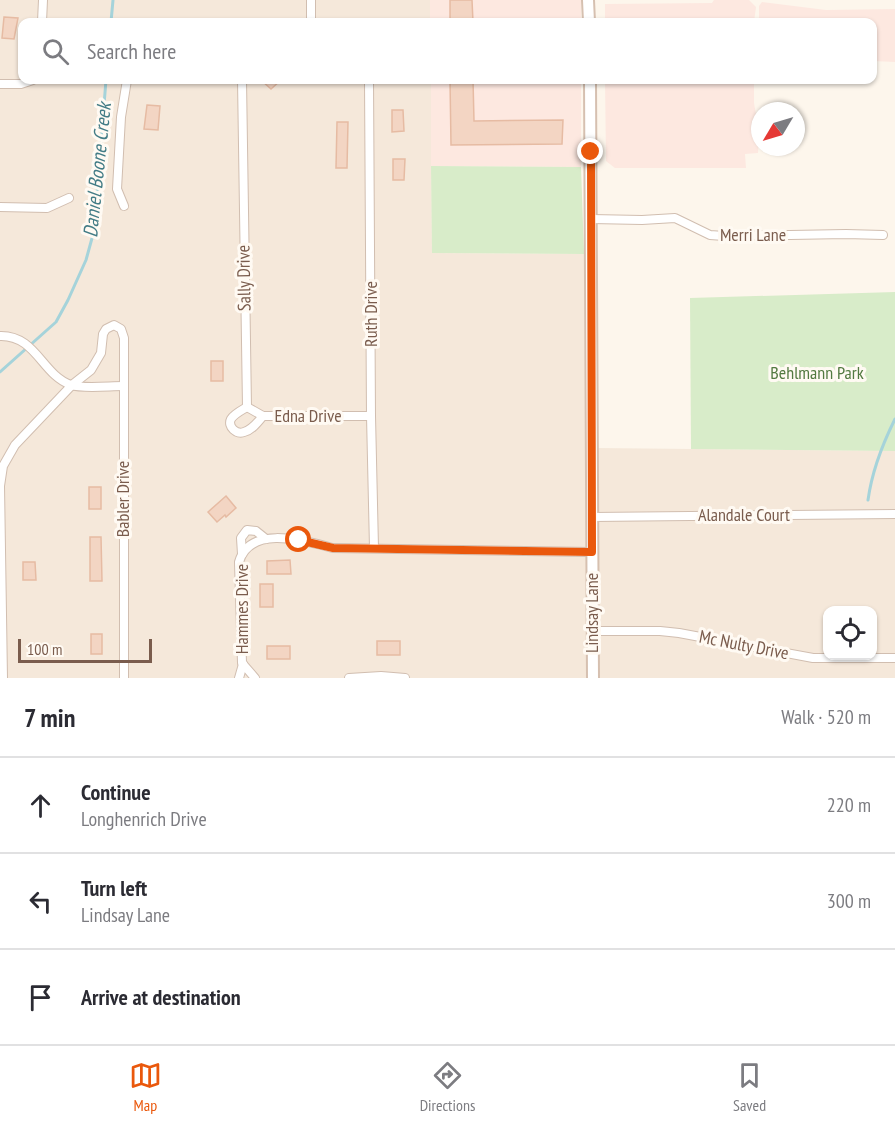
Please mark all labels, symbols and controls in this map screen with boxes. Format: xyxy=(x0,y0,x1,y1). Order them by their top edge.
search box xyxy=(18,18,877,84)
icon: search xyxy=(39,35,72,68)
text: Search here xyxy=(87,37,176,65)
water label: Daniel Boone Creek xyxy=(77,99,117,239)
north arrow xyxy=(751,102,805,156)
route end xyxy=(577,138,603,164)
street label: Merri Lane xyxy=(720,223,786,246)
street label: Sally Drive xyxy=(231,245,256,311)
street label: Ruth Drive xyxy=(359,281,382,347)
park label: Behlmann Park xyxy=(770,361,864,384)
street label: Edna Drive xyxy=(274,404,342,427)
street label: Babler Drive xyxy=(111,461,134,537)
street label: Alandale Court xyxy=(698,503,790,526)
route start xyxy=(285,526,311,552)
street label: Hammes Drive xyxy=(230,564,253,654)
street label: Lindsay Lane xyxy=(580,573,603,653)
map controls xyxy=(823,606,877,660)
button: locate xyxy=(823,606,877,660)
street label: Mc Nulty Drive xyxy=(697,625,791,664)
scale bar xyxy=(18,636,152,664)
text: 100 m xyxy=(27,639,62,659)
text: 7 min xyxy=(24,701,75,734)
text: Walk · 520 m xyxy=(781,704,871,730)
text: Continue xyxy=(81,778,151,806)
icon: ahead xyxy=(24,789,57,822)
text: 220 m xyxy=(827,792,871,818)
text: Longhenrich Drive xyxy=(81,806,207,832)
text: Turn left xyxy=(81,874,147,902)
icon: left xyxy=(24,885,57,918)
text: 300 m xyxy=(827,888,871,914)
text: Lindsay Lane xyxy=(81,902,170,928)
icon: arrive xyxy=(24,981,57,1014)
text: Arrive at destination xyxy=(81,983,241,1011)
tab: Map xyxy=(129,1059,162,1115)
tab: Directions xyxy=(420,1059,475,1115)
tab: Saved xyxy=(733,1059,766,1115)

